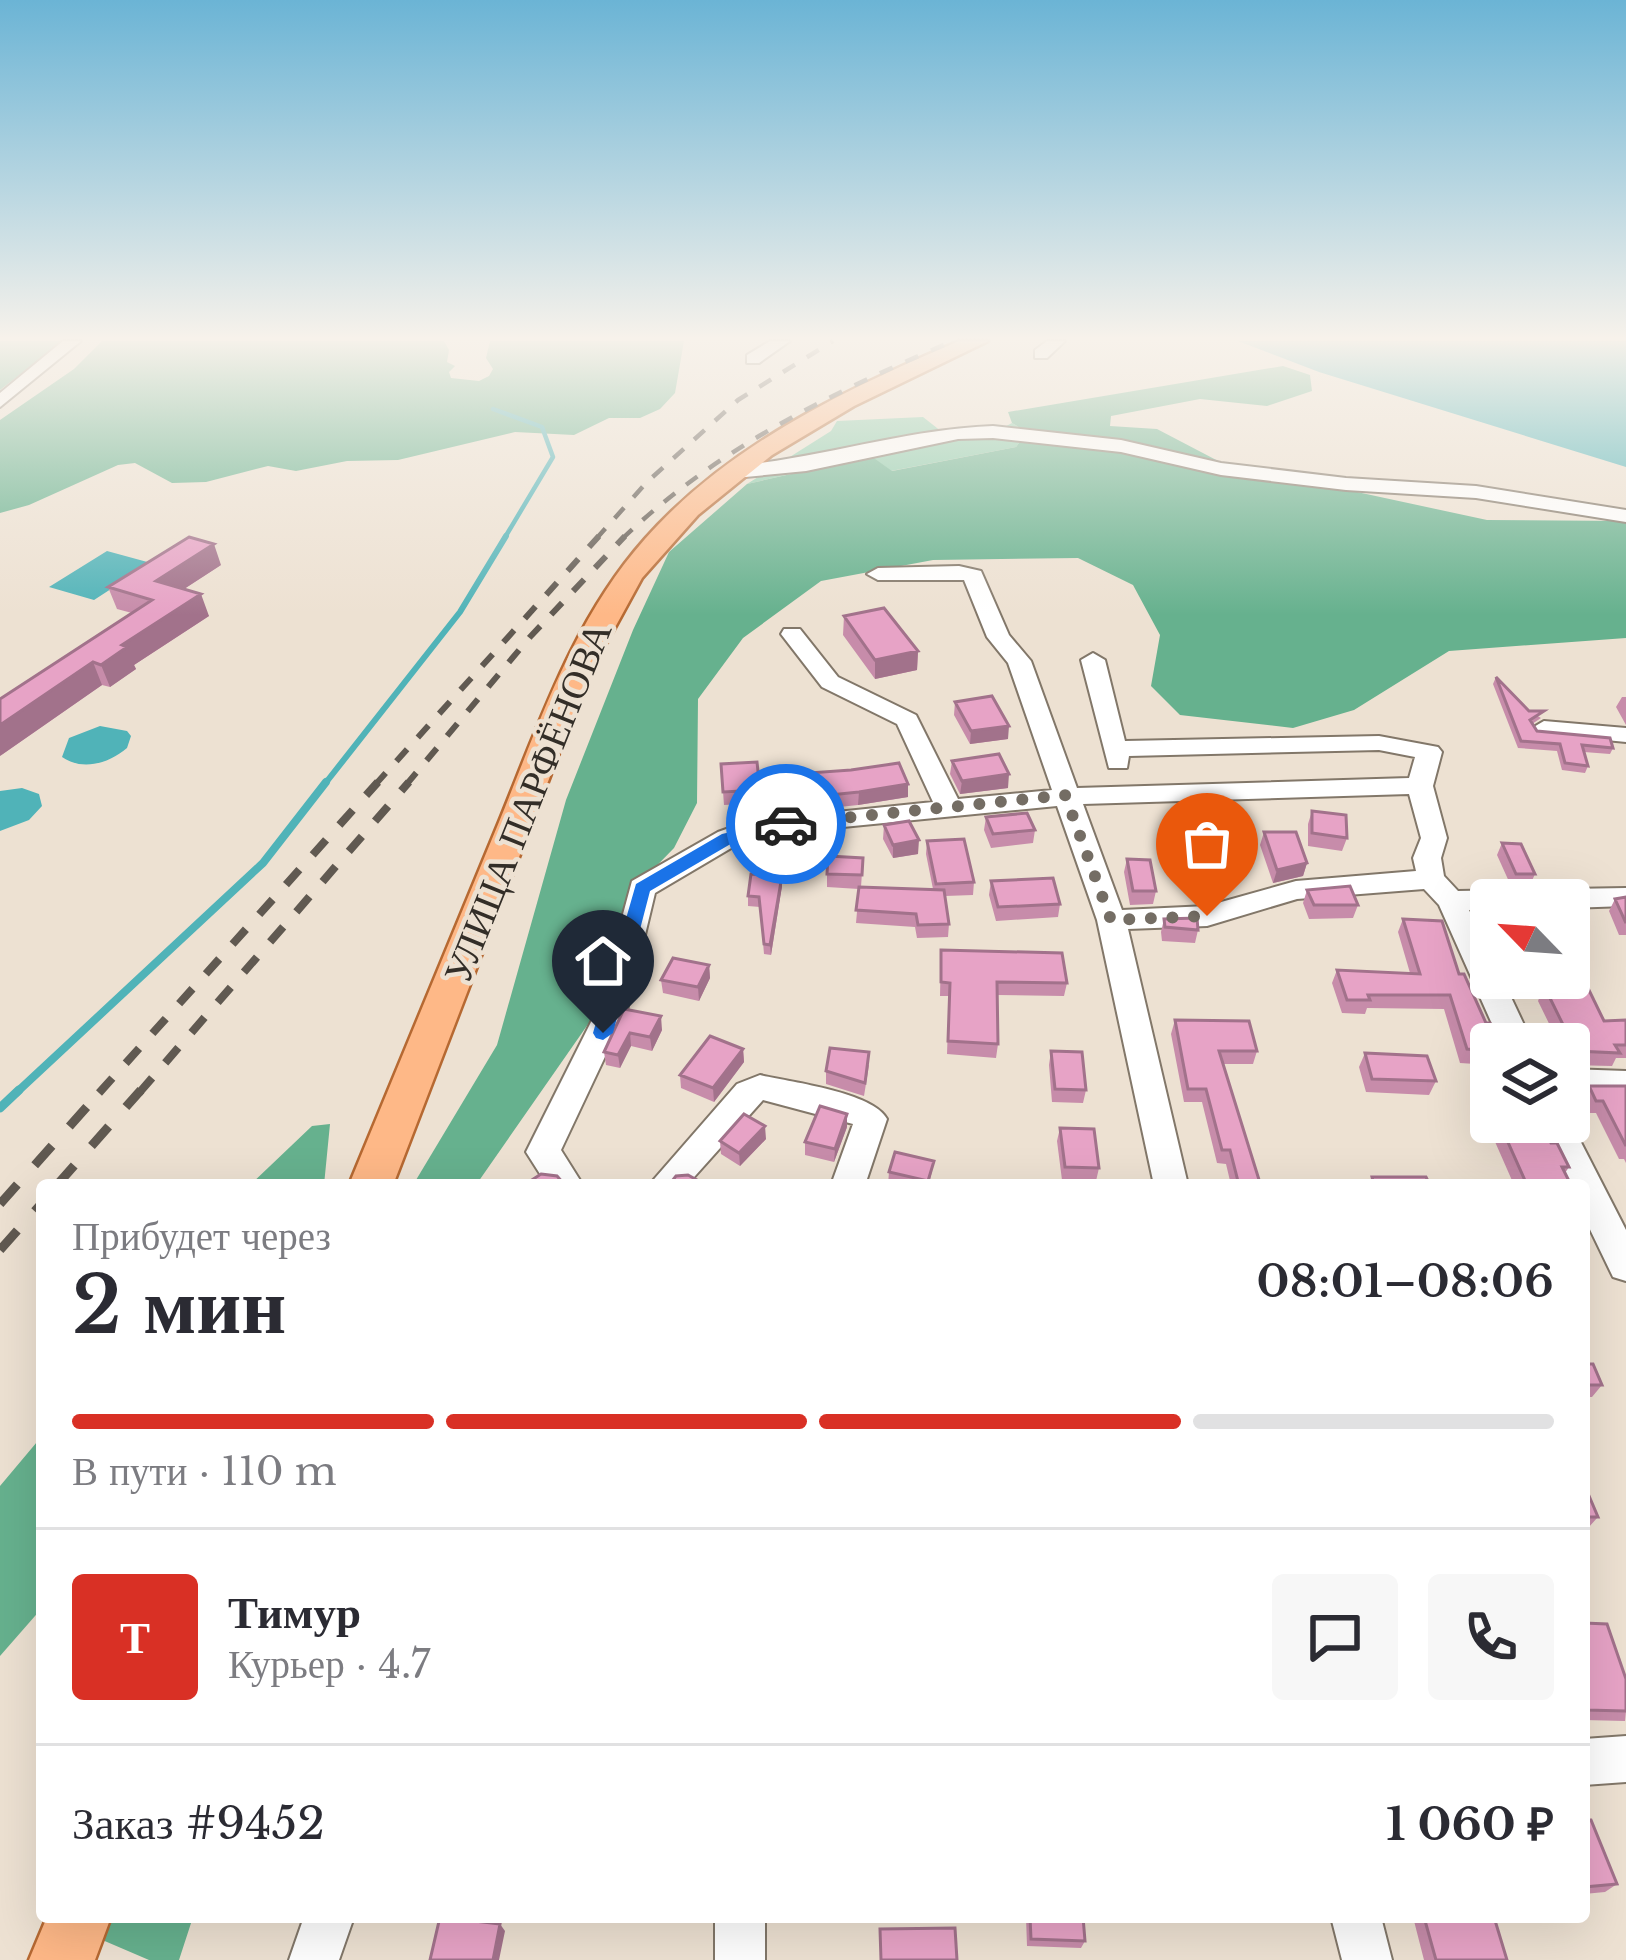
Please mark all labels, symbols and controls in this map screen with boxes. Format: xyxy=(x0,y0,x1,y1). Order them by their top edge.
street label: УЛИЦА ПАРФЁНОВА xyxy=(433,614,622,990)
courier xyxy=(726,764,846,884)
icon: car xyxy=(753,791,819,857)
pin xyxy=(1156,793,1258,916)
icon: bag xyxy=(1174,811,1240,877)
north arrow xyxy=(1470,879,1590,999)
map controls xyxy=(1470,879,1590,1143)
pin xyxy=(552,910,654,1033)
icon: home xyxy=(570,928,636,994)
button: layers xyxy=(1470,1023,1590,1143)
text: Прибудет через xyxy=(72,1212,331,1261)
text: 08:01–08:06 xyxy=(1256,1253,1554,1309)
text: 2 мин xyxy=(72,1257,286,1354)
text: В пути · 110 m xyxy=(72,1447,337,1496)
button: chat xyxy=(1272,1574,1398,1700)
button: phone xyxy=(1428,1574,1554,1700)
text: Тимур xyxy=(228,1584,361,1640)
text: Т xyxy=(120,1609,150,1665)
text: Курьер · 4.7 xyxy=(228,1640,430,1689)
text: Заказ #9452 xyxy=(72,1795,325,1851)
text: 1 060 ₽ xyxy=(1386,1796,1554,1852)

